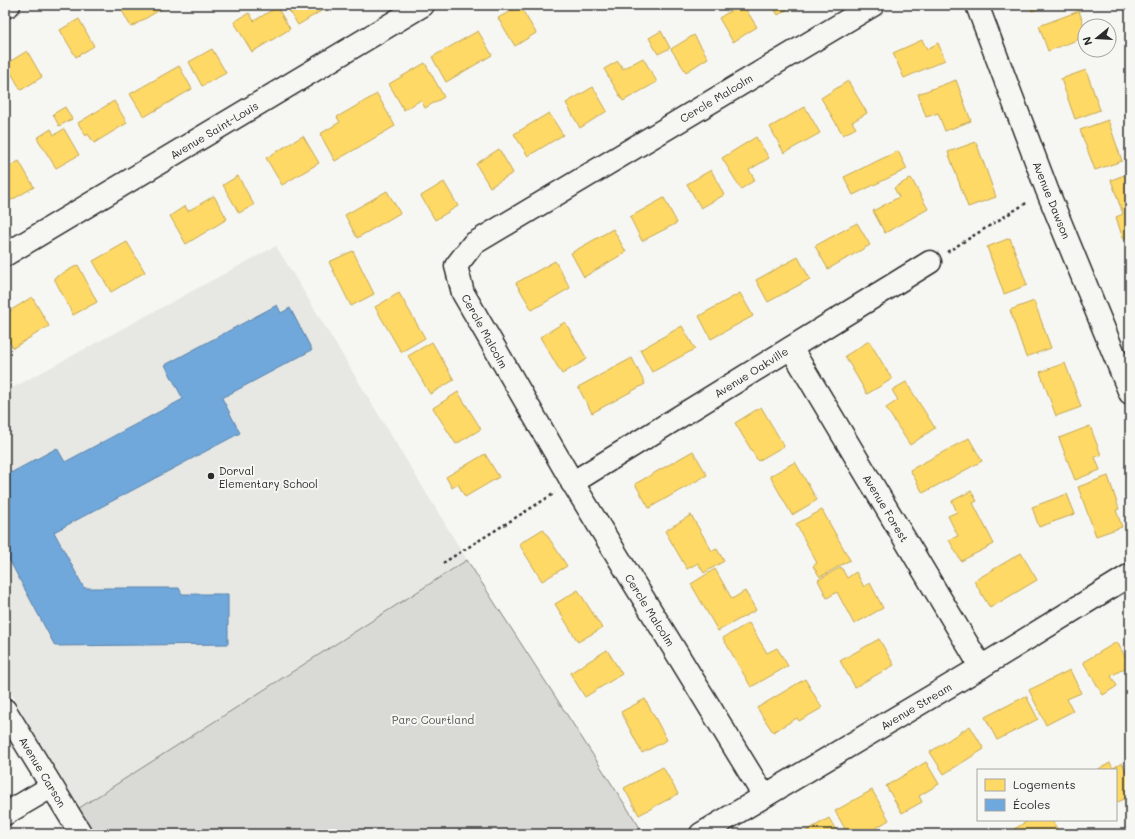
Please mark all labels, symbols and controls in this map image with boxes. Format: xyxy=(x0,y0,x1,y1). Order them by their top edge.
north arrow xyxy=(1077,18,1117,58)
text: N xyxy=(1079,35,1095,48)
street label: Cercle Malcolm xyxy=(677,70,755,126)
street label: Avenue Saint-Louis xyxy=(167,98,261,162)
street label: Avenue Dawson xyxy=(1030,159,1074,241)
street label: Cercle Malcolm xyxy=(458,291,512,371)
street label: Avenue Oakville xyxy=(711,343,791,401)
place label: Dorval Elementary School xyxy=(219,463,318,491)
marker: Dorval Elementary School xyxy=(206,471,216,481)
street label: Avenue Forest xyxy=(860,471,912,545)
street label: Cercle Malcolm xyxy=(622,571,678,649)
street label: Avenue Stream xyxy=(878,679,954,733)
park label: Parc Courtland xyxy=(392,712,474,727)
street label: Avenue Carson xyxy=(16,734,70,810)
legend xyxy=(977,769,1117,821)
text: Logements xyxy=(1013,776,1076,792)
text: Écoles xyxy=(1013,796,1050,812)

